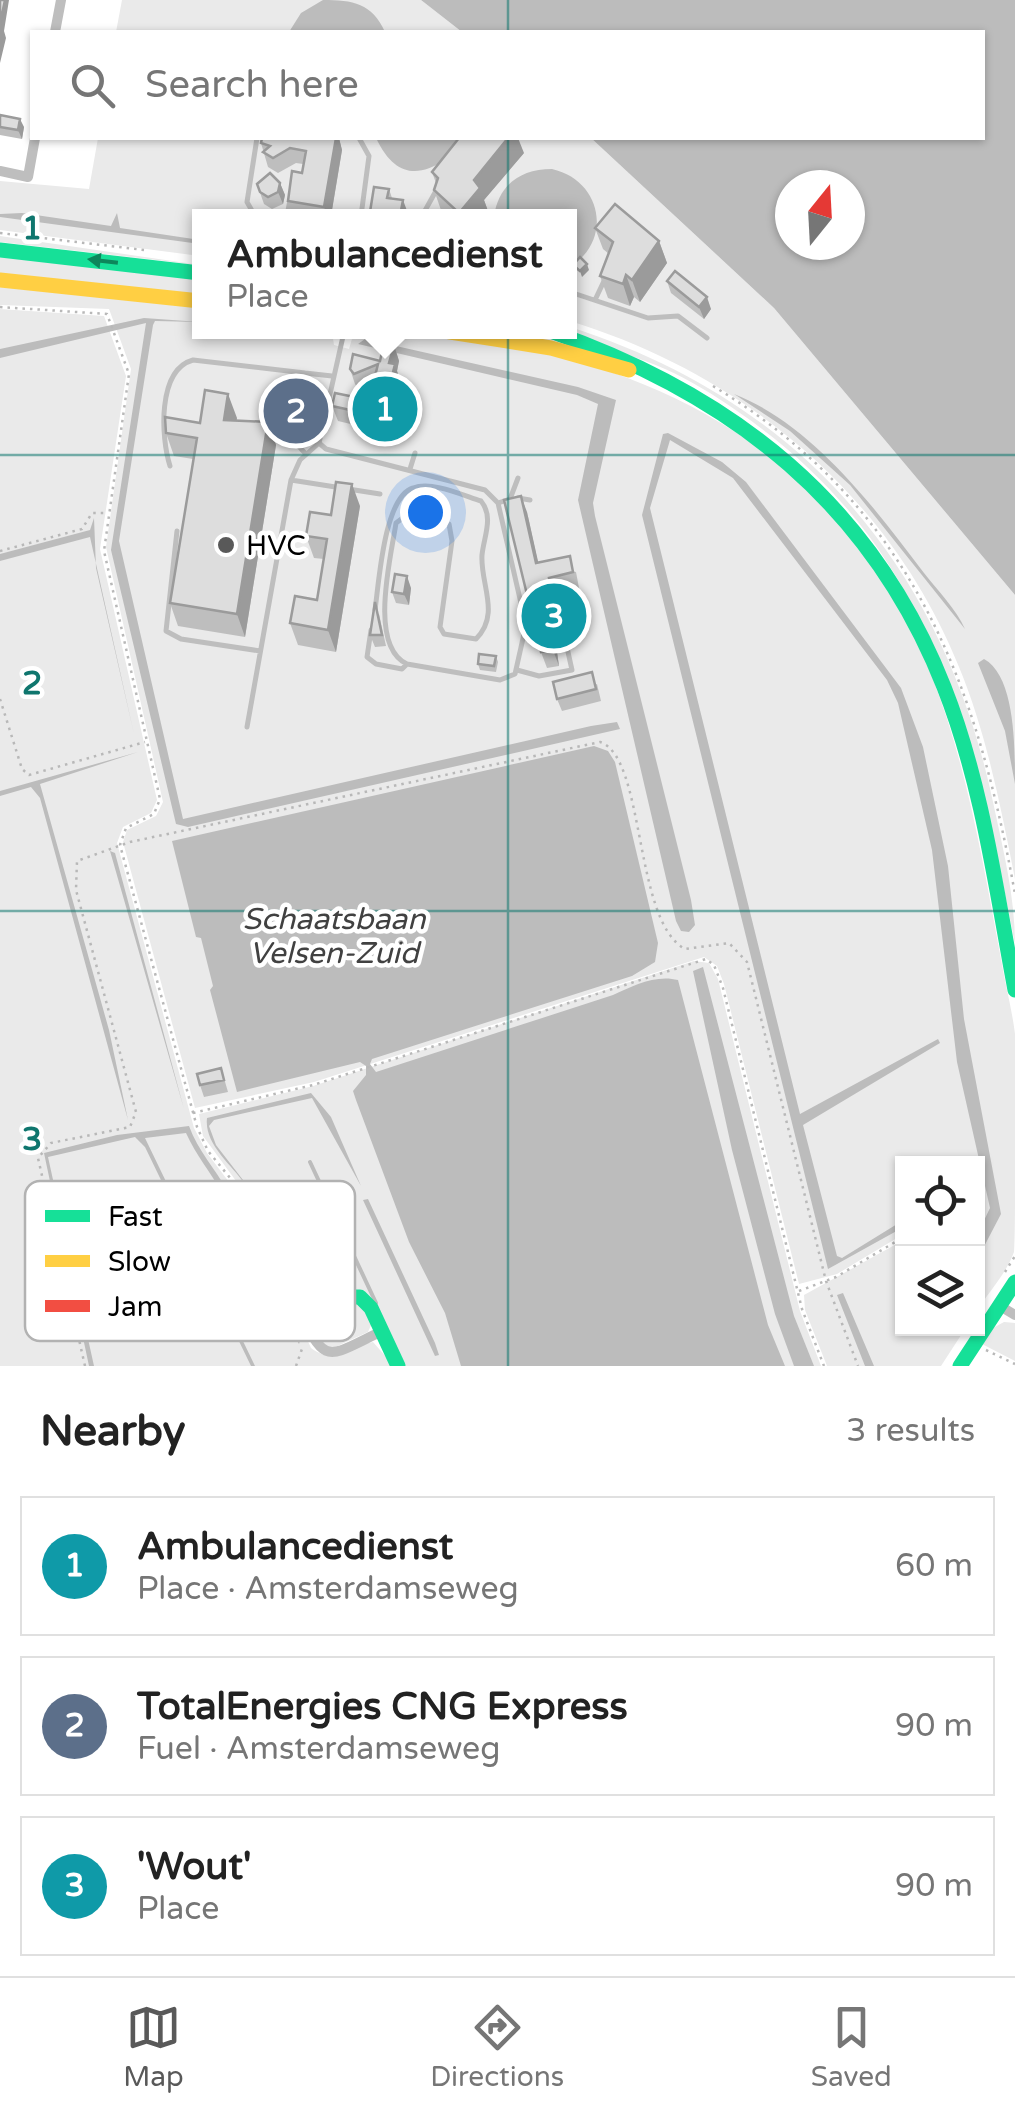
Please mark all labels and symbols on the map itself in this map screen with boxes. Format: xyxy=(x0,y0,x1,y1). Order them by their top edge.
north arrow xyxy=(775,170,865,260)
text: 1 xyxy=(22,210,42,248)
one-way arrow xyxy=(87,253,119,269)
pin: 1 xyxy=(352,372,418,446)
pin: 2 xyxy=(264,374,328,448)
your location xyxy=(400,487,451,538)
place label: HVC xyxy=(246,529,306,563)
marker: HVC xyxy=(215,534,237,556)
pin: 3 xyxy=(522,578,586,654)
text: 2 xyxy=(22,665,42,703)
water label: Schaatsbaan Velsen-Zuid xyxy=(243,901,426,972)
text: 3 xyxy=(22,1121,42,1159)
legend xyxy=(25,1181,355,1341)
text: Fast xyxy=(108,1200,163,1234)
text: Slow xyxy=(108,1245,171,1279)
text: Jam xyxy=(108,1290,163,1324)

